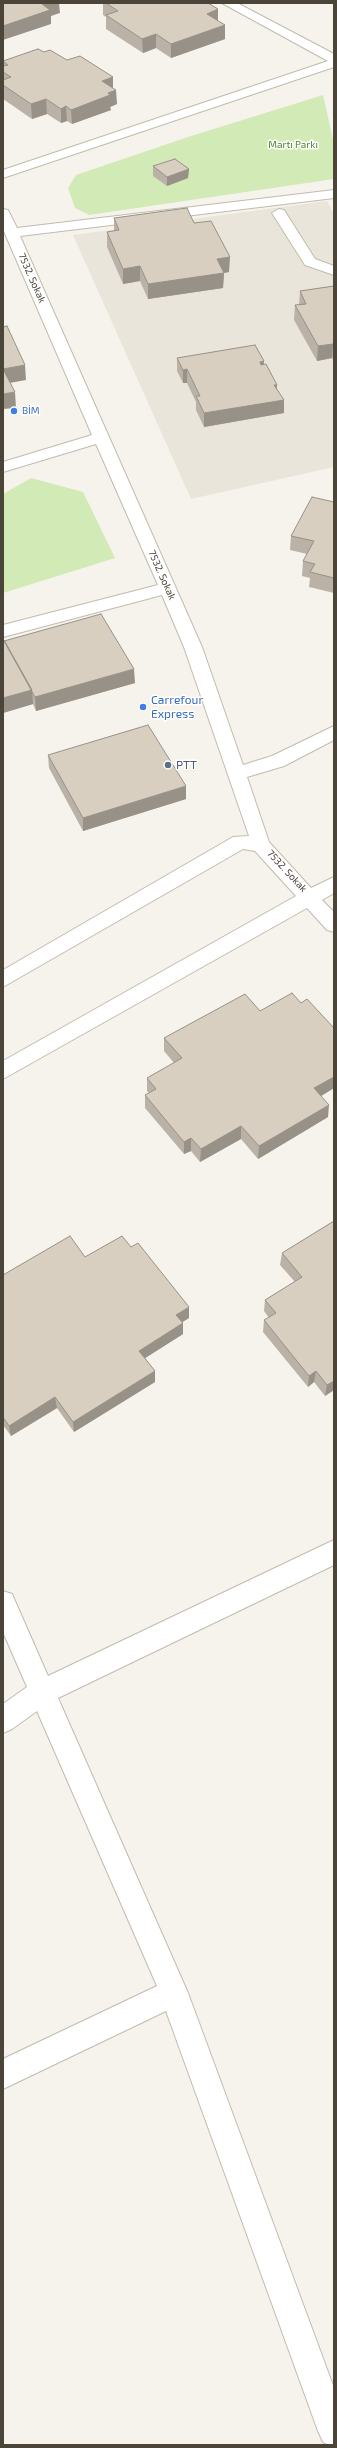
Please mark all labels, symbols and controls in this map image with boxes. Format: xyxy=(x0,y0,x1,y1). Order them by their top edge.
park label: Martı Parkı xyxy=(268,139,318,151)
street label: 7532. Sokak xyxy=(16,251,48,305)
place label: BİM xyxy=(22,405,40,417)
marker: BİM xyxy=(9,406,19,416)
street label: 7532. Sokak xyxy=(146,548,178,602)
place label: Carrefour Express xyxy=(151,693,203,721)
marker: Carrefour Express xyxy=(138,702,148,712)
place label: PTT xyxy=(176,758,197,772)
marker: PTT xyxy=(163,760,173,770)
street label: 7532. Sokak xyxy=(264,847,310,895)

